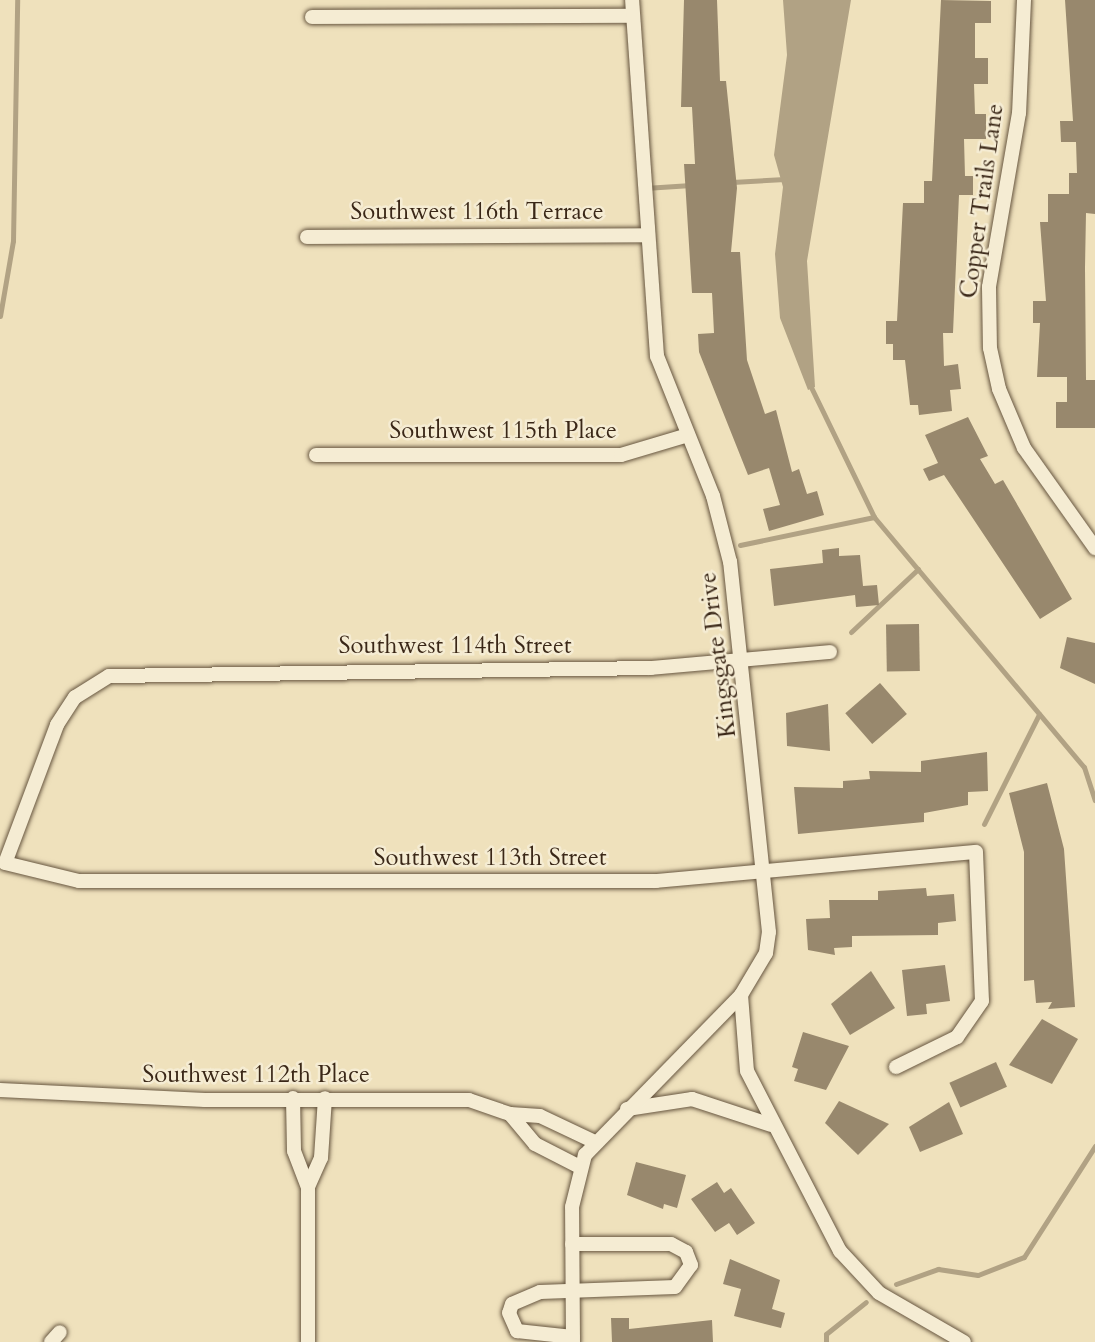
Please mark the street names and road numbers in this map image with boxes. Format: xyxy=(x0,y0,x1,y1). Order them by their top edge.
street label: Copper Trails Lane xyxy=(954,102,1010,300)
street label: Southwest 116th Terrace xyxy=(350,198,604,226)
street label: Southwest 115th Place xyxy=(389,417,617,445)
street label: Kingsgate Drive xyxy=(694,571,742,739)
street label: Southwest 114th Street xyxy=(339,632,571,660)
street label: Southwest 113th Street xyxy=(374,844,606,872)
street label: Southwest 112th Place xyxy=(142,1061,370,1089)

